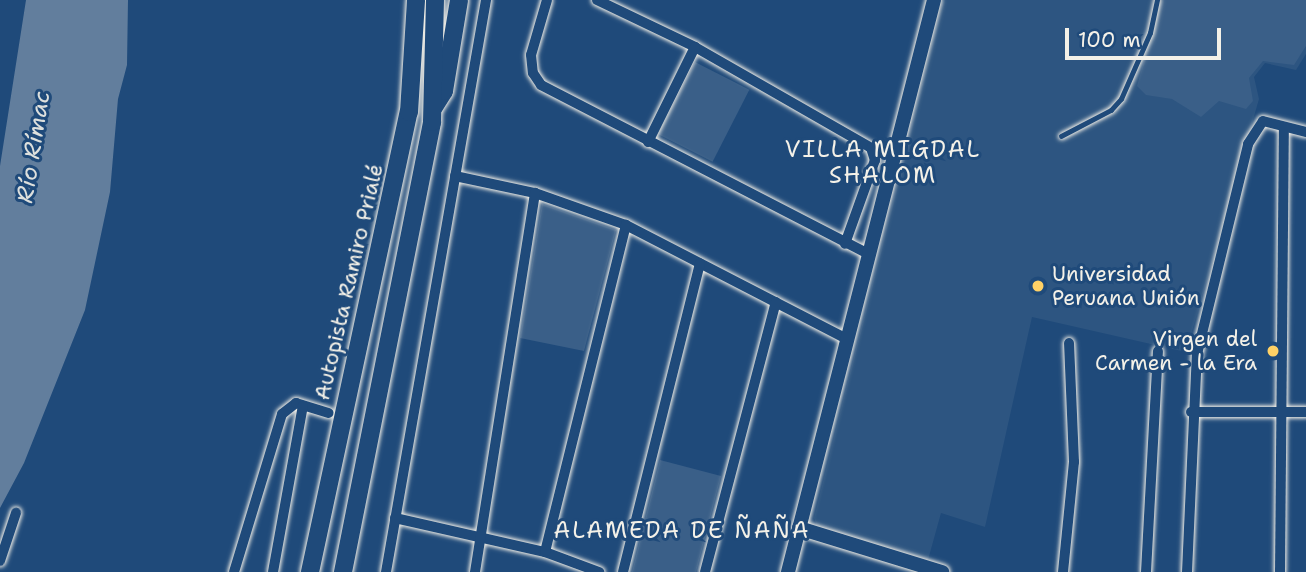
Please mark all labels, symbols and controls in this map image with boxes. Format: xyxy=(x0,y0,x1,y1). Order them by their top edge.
scale bar xyxy=(1068,14,1224,58)
text: 100 m xyxy=(1078,26,1141,54)
water label: Río Rímac xyxy=(11,89,55,205)
district label: VILLA MIGDAL SHALOM xyxy=(786,135,980,189)
street label: Autopista Ramiro Prialé xyxy=(310,162,388,402)
place label: Universidad Peruana Unión xyxy=(1052,261,1200,311)
marker: Universidad Peruana Unión xyxy=(1030,278,1046,294)
place label: Virgen del Carmen - la Era xyxy=(1095,326,1257,376)
marker: Virgen del Carmen - la Era xyxy=(1263,341,1283,361)
district label: ALAMEDA DE ÑAÑA xyxy=(555,516,809,544)

